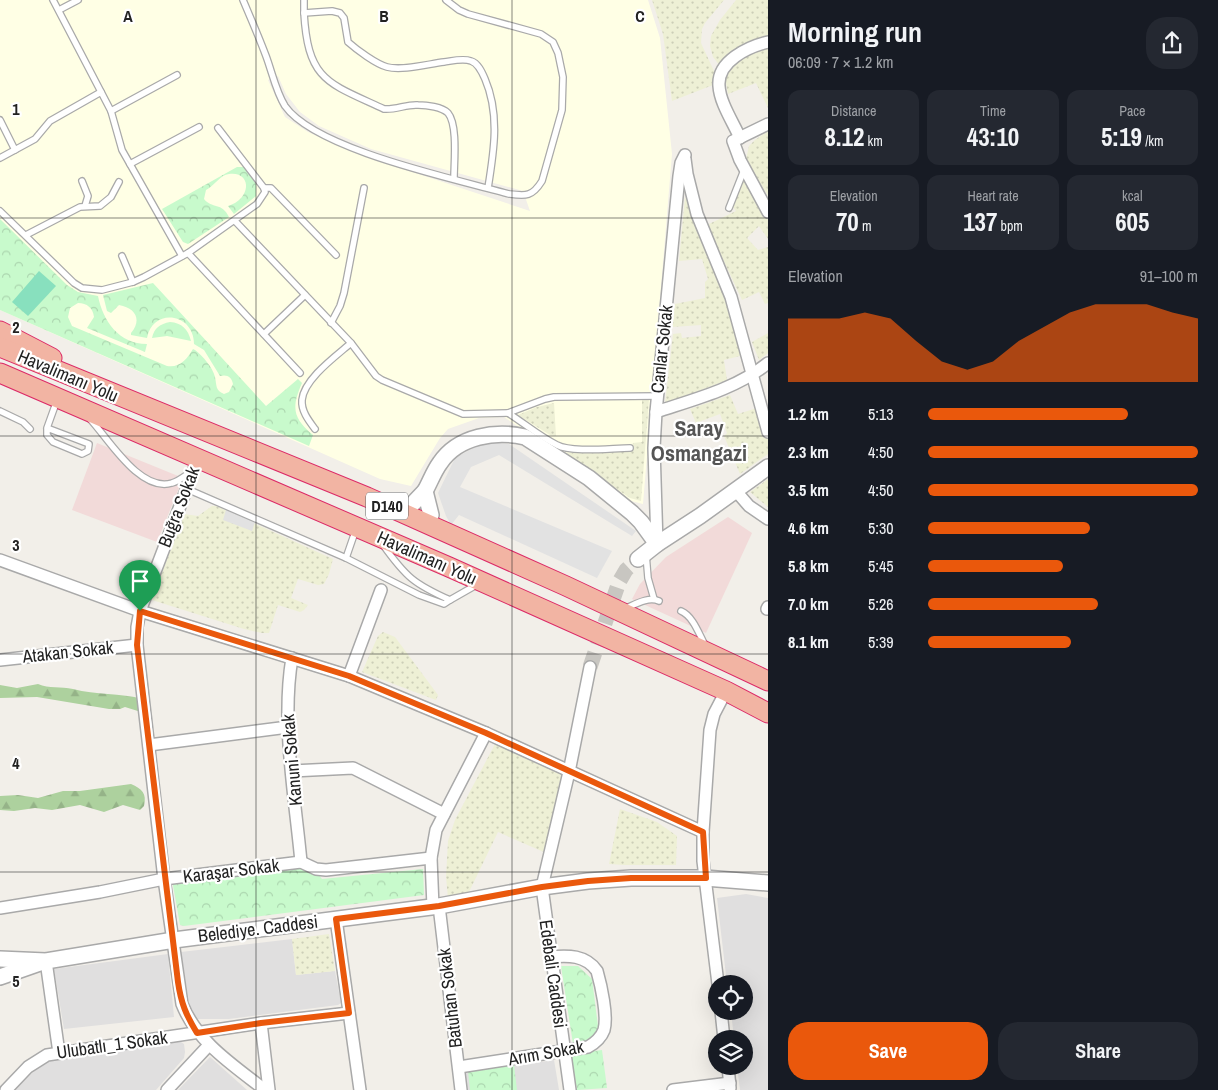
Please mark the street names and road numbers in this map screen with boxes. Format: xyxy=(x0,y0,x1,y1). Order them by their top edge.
street label: Canlar Sokak xyxy=(644,303,679,394)
street label: Havalimanı Yolu xyxy=(14,343,122,408)
street label: Buğra Sokak xyxy=(152,462,206,551)
road number: D140 xyxy=(366,492,408,520)
street label: Havalimanı Yolu xyxy=(373,524,481,591)
street label: Atakan Sokak xyxy=(20,634,115,669)
street label: Kanuni Sokak xyxy=(275,713,308,807)
street label: Karaşar Sokak xyxy=(181,852,281,889)
street label: Belediye. Caddesi xyxy=(197,909,319,948)
street label: Edebali Caddesi xyxy=(534,918,573,1030)
street label: Batuhan Sokak xyxy=(431,946,468,1049)
street label: Ulubatlı_1 Sokak xyxy=(55,1024,170,1065)
street label: Arım Sokak xyxy=(505,1033,586,1072)

